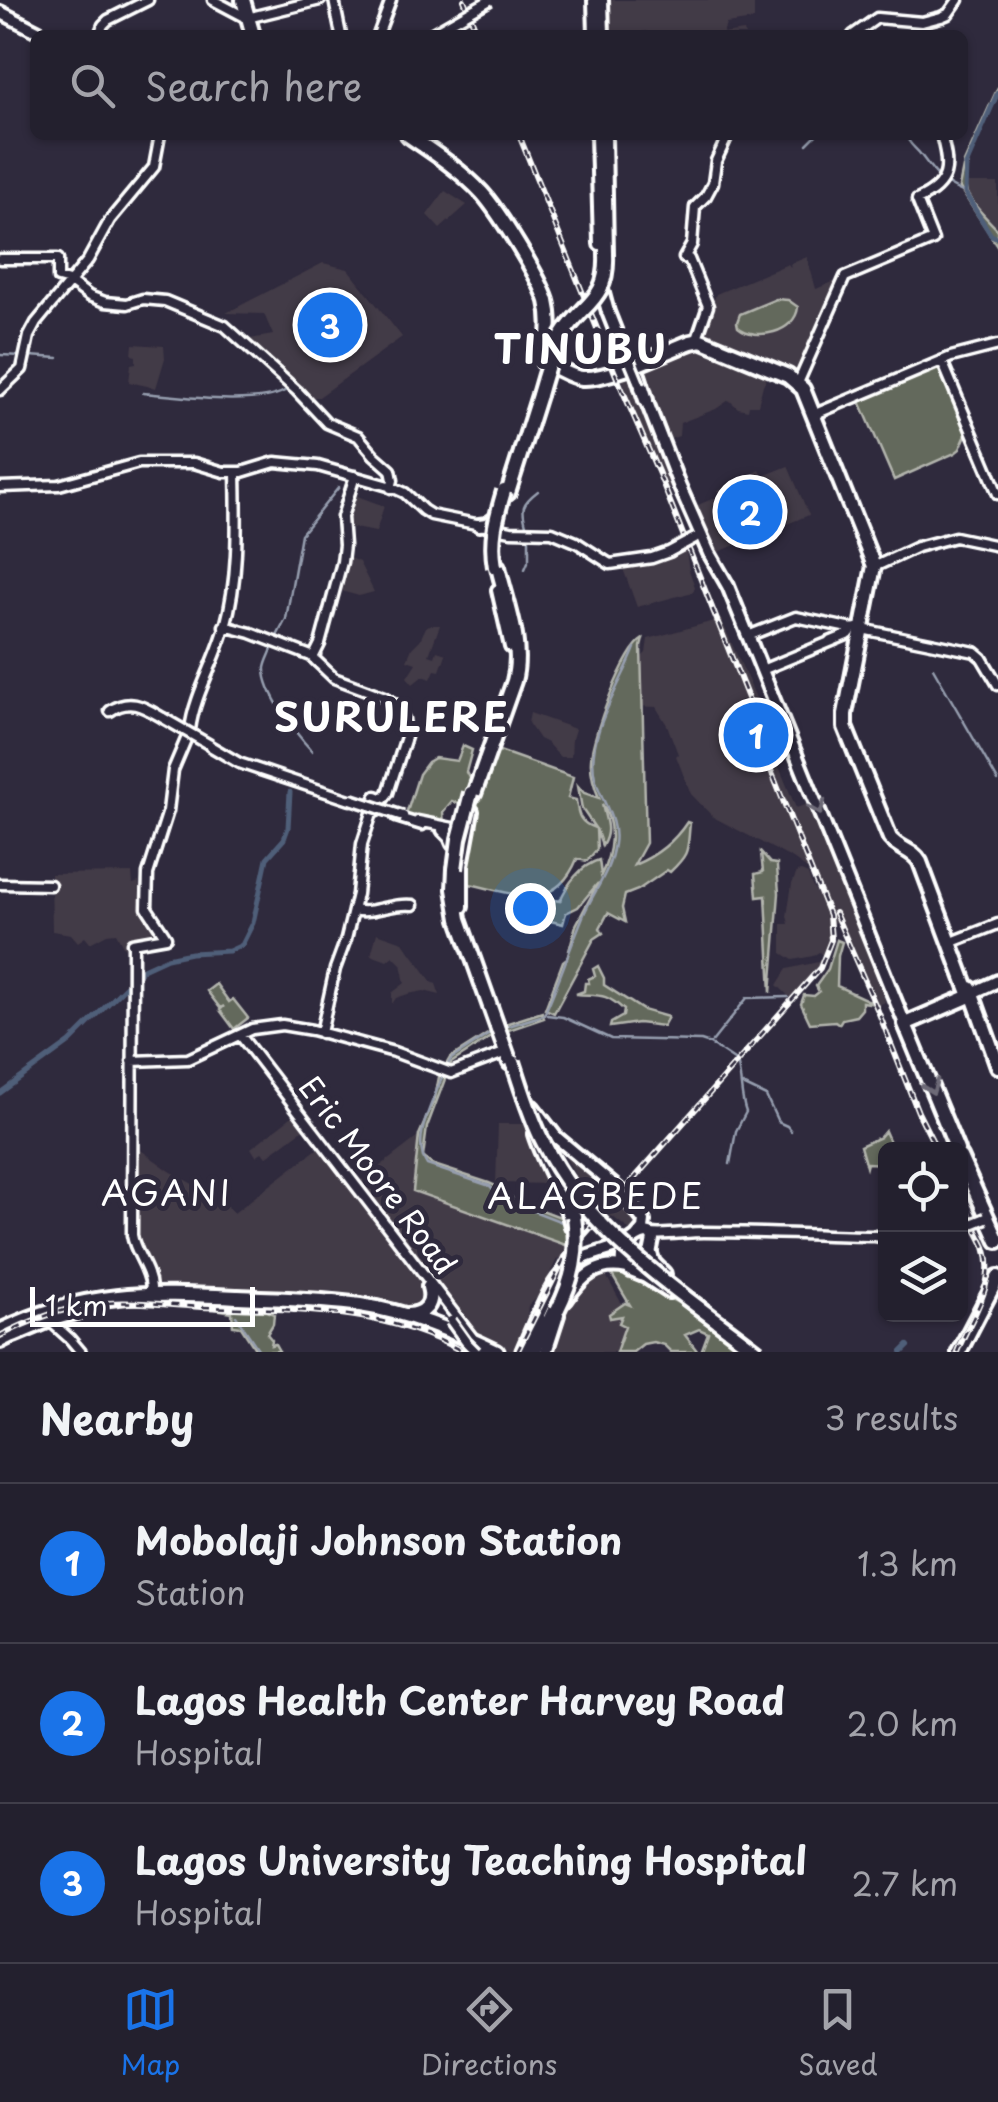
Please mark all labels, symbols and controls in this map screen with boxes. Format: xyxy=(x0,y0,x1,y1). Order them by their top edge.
search box xyxy=(30,30,968,140)
text: Search here xyxy=(145,57,362,114)
icon: search xyxy=(65,58,120,113)
pin: 3 xyxy=(298,288,362,362)
district label: TINUBU xyxy=(494,317,668,378)
pin: 2 xyxy=(718,474,782,550)
district label: SURULERE xyxy=(274,685,510,746)
pin: 1 xyxy=(724,698,788,772)
one-way arrow xyxy=(807,798,827,816)
your location xyxy=(505,883,556,934)
street label: Eric Moore Road xyxy=(289,1066,469,1283)
one-way arrow xyxy=(919,1077,939,1095)
map controls xyxy=(878,1142,968,1322)
button: locate xyxy=(878,1142,968,1232)
district label: AGANI xyxy=(101,1165,233,1218)
district label: ALAGBEDE xyxy=(487,1168,705,1221)
button: layers xyxy=(878,1232,968,1322)
scale bar xyxy=(30,1282,255,1326)
text: 1 km xyxy=(45,1283,108,1326)
text: Nearby xyxy=(40,1386,194,1449)
text: 3 results xyxy=(824,1393,958,1441)
text: Mobolaji Johnson Station xyxy=(135,1511,622,1568)
text: 1 xyxy=(65,1539,80,1587)
text: 1.3 km xyxy=(857,1539,958,1587)
text: Station xyxy=(135,1568,246,1616)
text: Lagos Health Center Harvey Road xyxy=(135,1671,785,1728)
text: 2 xyxy=(61,1699,84,1747)
text: 2.0 km xyxy=(847,1699,958,1747)
text: Hospital xyxy=(135,1728,263,1776)
text: Lagos University Teaching Hospital xyxy=(135,1831,807,1888)
text: 3 xyxy=(62,1859,83,1907)
text: 2.7 km xyxy=(851,1859,958,1907)
text: Hospital xyxy=(135,1888,263,1936)
tab: Map xyxy=(120,1982,180,2085)
tab: Directions xyxy=(421,1982,557,2085)
tab: Saved xyxy=(798,1982,878,2085)

